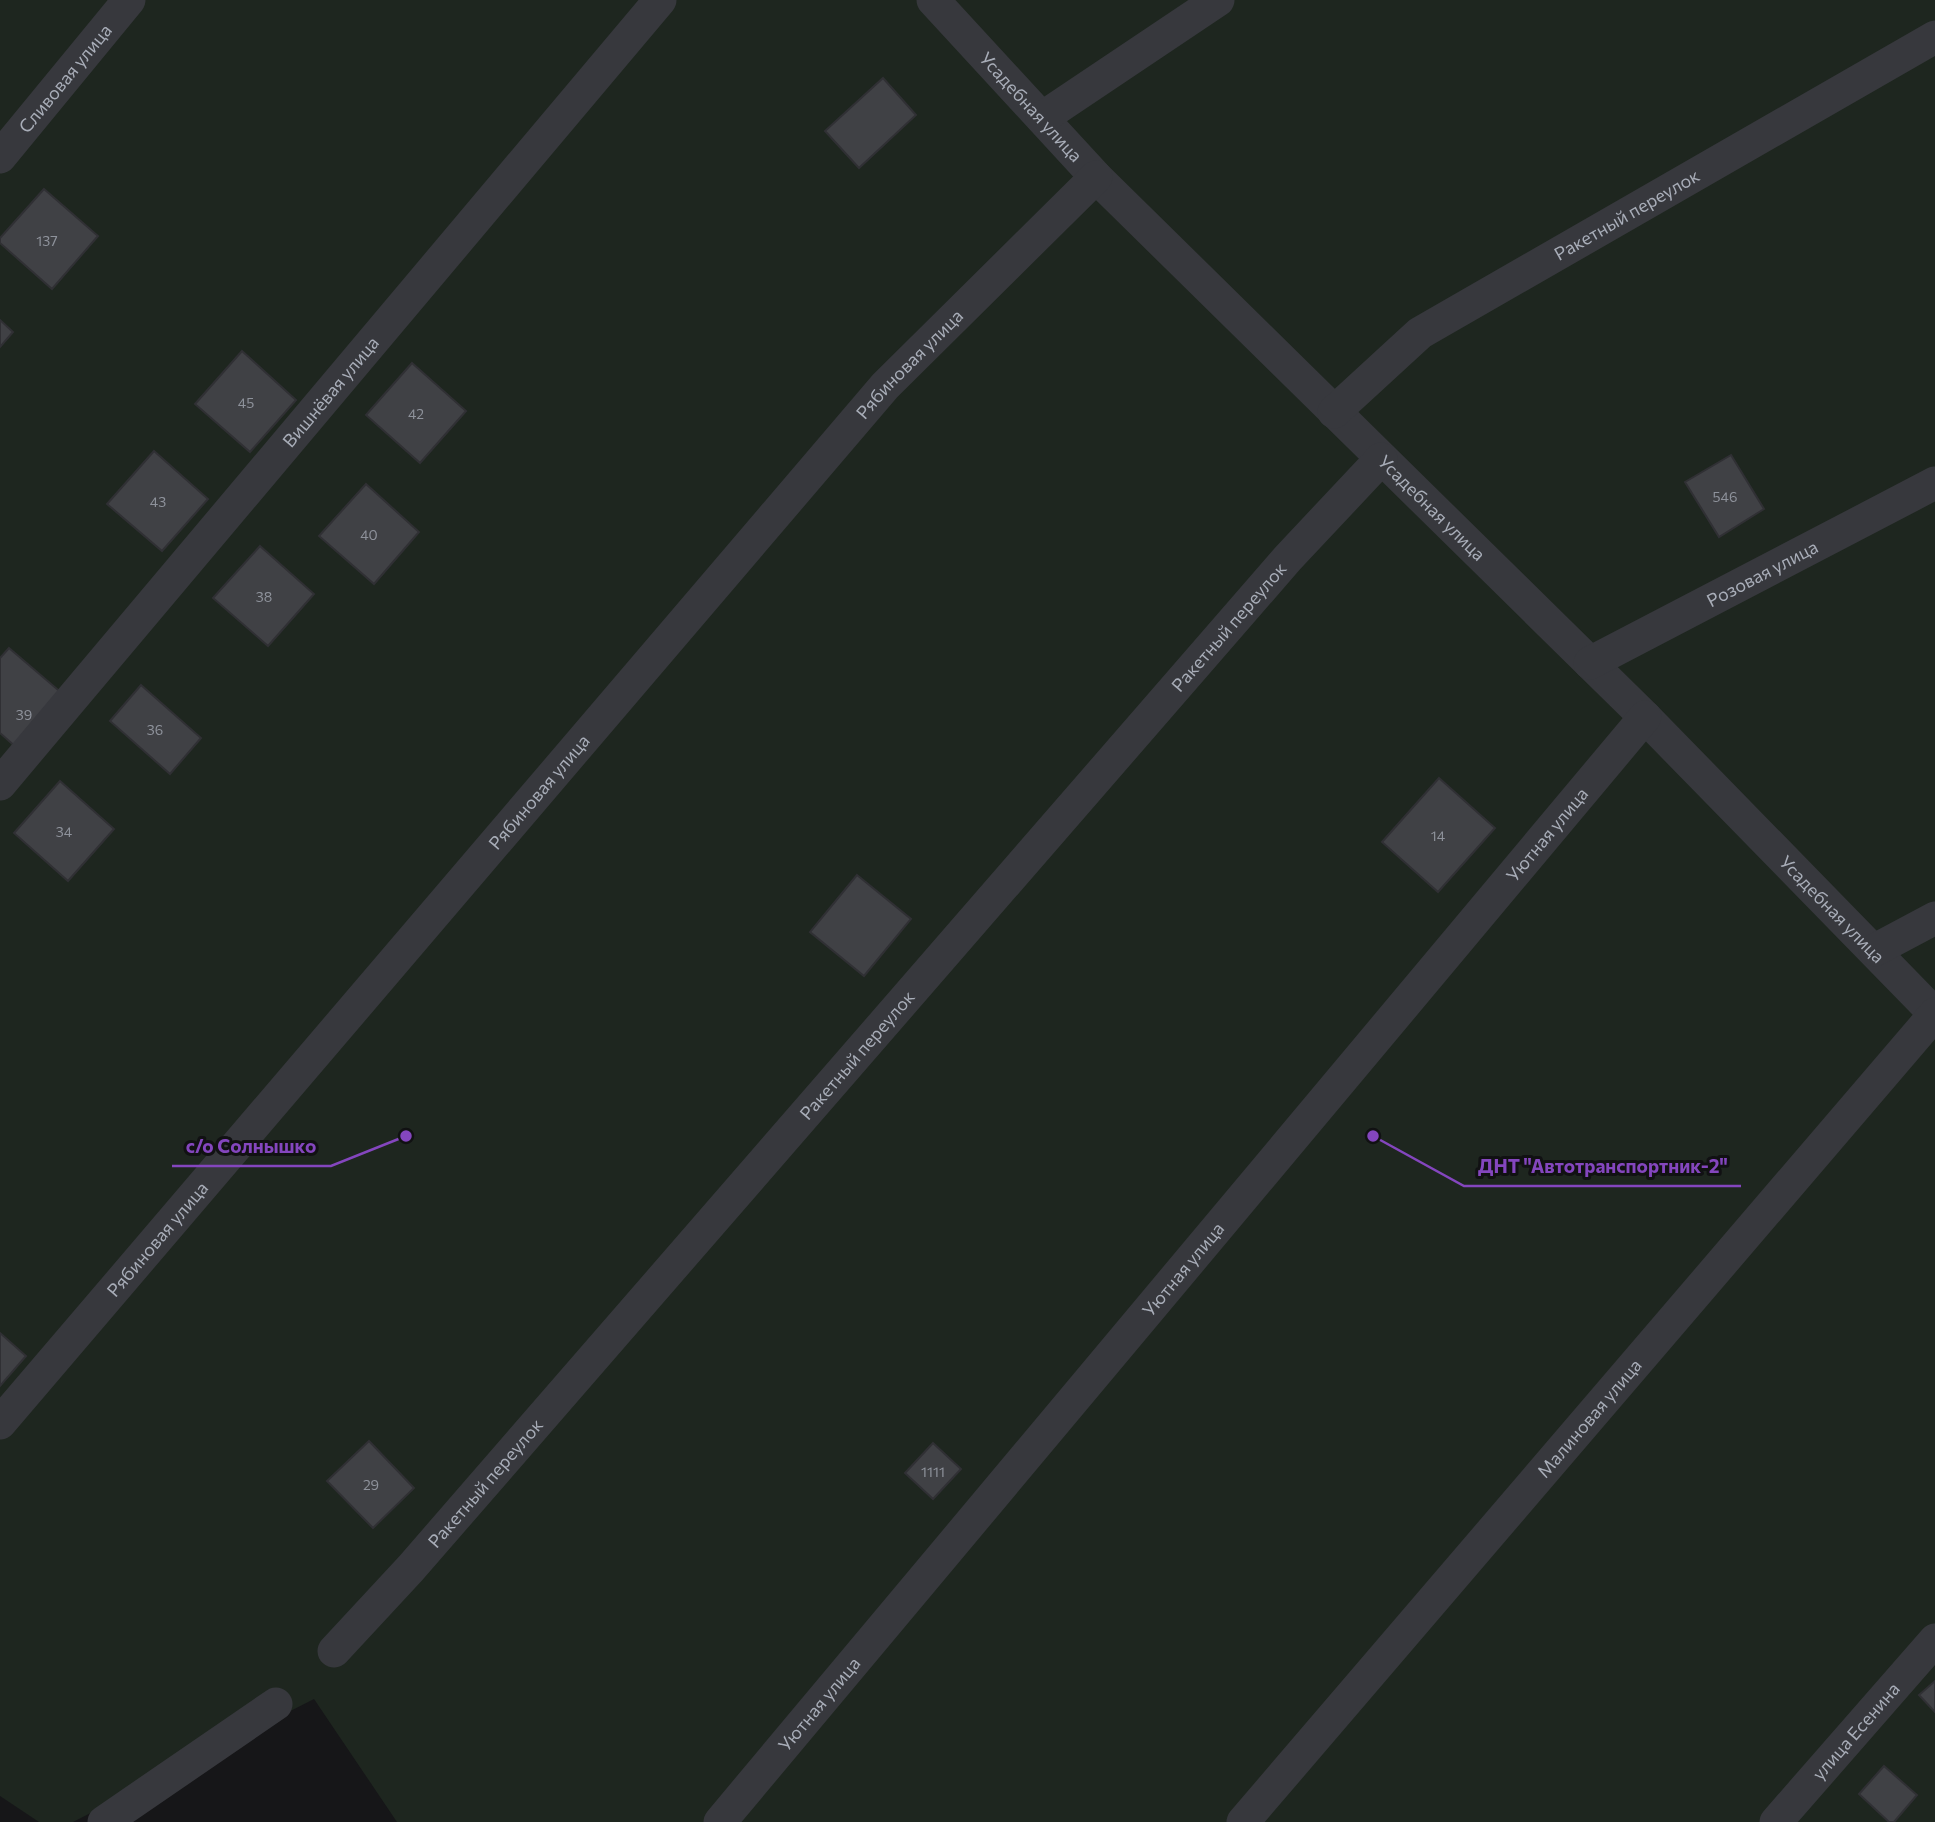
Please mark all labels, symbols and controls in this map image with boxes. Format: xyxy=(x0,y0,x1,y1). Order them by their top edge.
street label: Сливовая улица xyxy=(14,19,116,137)
street label: Усадебная улица xyxy=(975,47,1087,166)
street label: Ракетный переулок xyxy=(1550,164,1703,265)
house number: 137 xyxy=(36,232,58,249)
street label: Рябиновая улица xyxy=(851,304,967,423)
street label: Вишнёвая улица xyxy=(278,332,383,451)
house number: 45 xyxy=(238,394,254,411)
house number: 42 xyxy=(408,405,424,422)
street label: Усадебная улица xyxy=(1374,450,1490,565)
house number: 546 xyxy=(1713,488,1737,505)
house number: 43 xyxy=(150,493,166,510)
house number: 40 xyxy=(360,526,378,543)
street label: Розовая улица xyxy=(1703,535,1821,611)
street label: Ракетный переулок xyxy=(1166,557,1291,696)
house number: 38 xyxy=(256,588,272,605)
house number: 39 xyxy=(16,706,32,723)
house number: 36 xyxy=(147,721,163,738)
street label: Рябиновая улица xyxy=(484,730,594,854)
street label: Уютная улица xyxy=(1501,783,1592,886)
house number: 34 xyxy=(56,823,73,840)
house number: 14 xyxy=(1431,827,1446,844)
street label: Усадебная улица xyxy=(1775,851,1890,967)
street label: Ракетный переулок xyxy=(795,985,919,1124)
callout: с/о Солнышко xyxy=(172,1126,331,1166)
text: с/о Солнышко xyxy=(186,1134,316,1157)
callout: ДНТ "Автотранспортник-2" xyxy=(1464,1146,1741,1186)
text: ДНТ "Автотранспортник-2" xyxy=(1478,1154,1728,1177)
street label: Рябиновая улица xyxy=(102,1177,212,1301)
street label: Уютная улица xyxy=(1137,1218,1228,1321)
street label: Малиновая улица xyxy=(1532,1354,1646,1482)
street label: Ракетный переулок xyxy=(423,1413,547,1552)
house number: 1111 xyxy=(921,1463,945,1480)
house number: 29 xyxy=(363,1476,379,1493)
street label: Уютная улица xyxy=(773,1652,864,1755)
street label: улица Есенина xyxy=(1807,1678,1904,1784)

